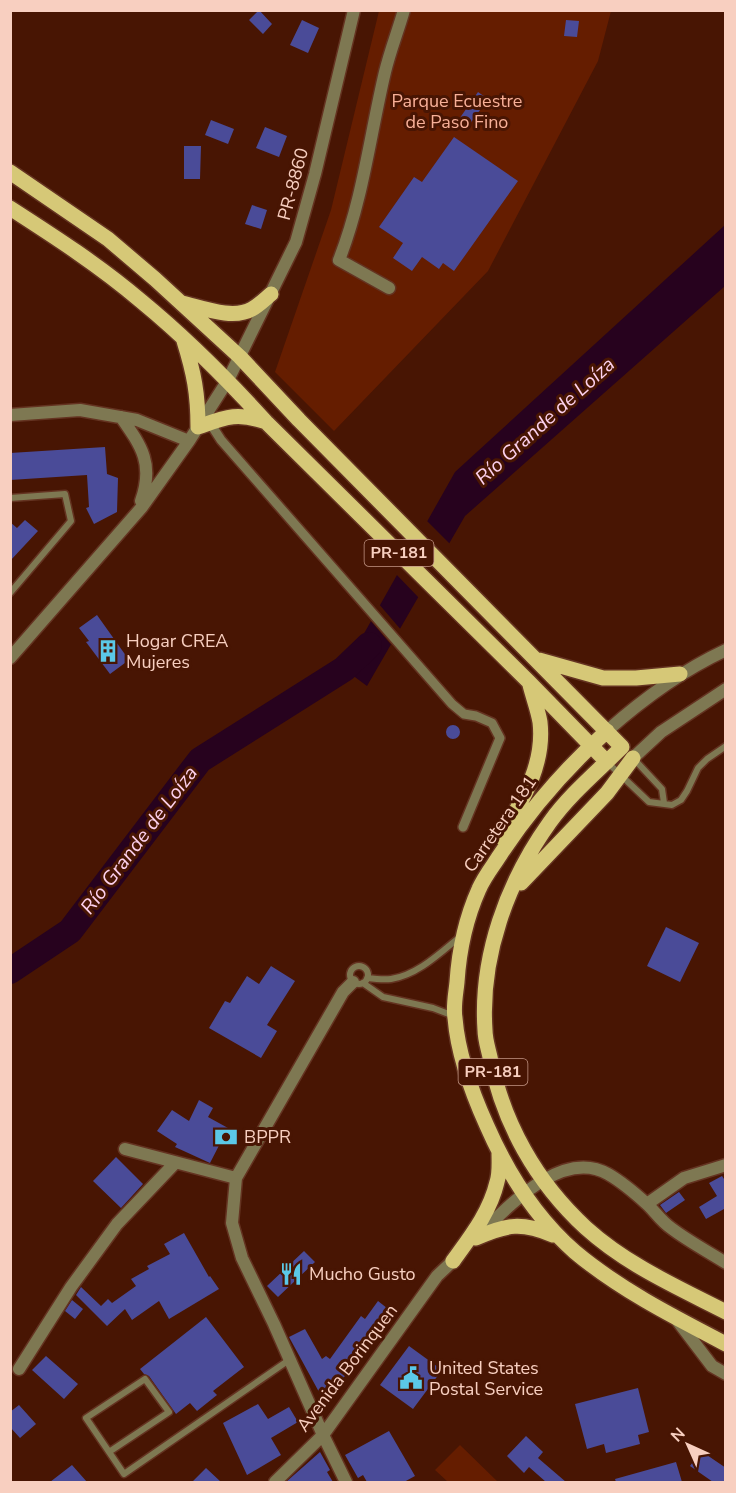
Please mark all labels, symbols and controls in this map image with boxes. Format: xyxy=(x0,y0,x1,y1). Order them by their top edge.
park label: Parque Ecuestre de Paso Fino xyxy=(392,89,522,134)
street label: PR-8860 xyxy=(272,145,314,223)
water label: Río Grande de Loíza xyxy=(469,351,621,491)
road number: PR-181 xyxy=(364,540,434,566)
place label: Hogar CREA Mujeres xyxy=(126,629,228,674)
building icon: Hogar CREA Mujeres xyxy=(95,638,121,664)
water label: Río Grande de Loíza xyxy=(74,760,204,920)
street label: Carretera 181 xyxy=(458,771,542,877)
road number: PR-181 xyxy=(458,1059,528,1085)
bank icon: BPPR xyxy=(213,1124,239,1150)
place label: BPPR xyxy=(244,1125,291,1149)
restaurant icon: Mucho Gusto xyxy=(278,1261,304,1287)
place label: Mucho Gusto xyxy=(309,1262,416,1286)
street label: Avenida Borinquen xyxy=(291,1299,403,1437)
place label: United States Postal Service xyxy=(429,1356,543,1401)
public building icon: United States Postal Service xyxy=(398,1365,424,1391)
north arrow xyxy=(658,1415,718,1475)
text: N xyxy=(666,1423,690,1447)

